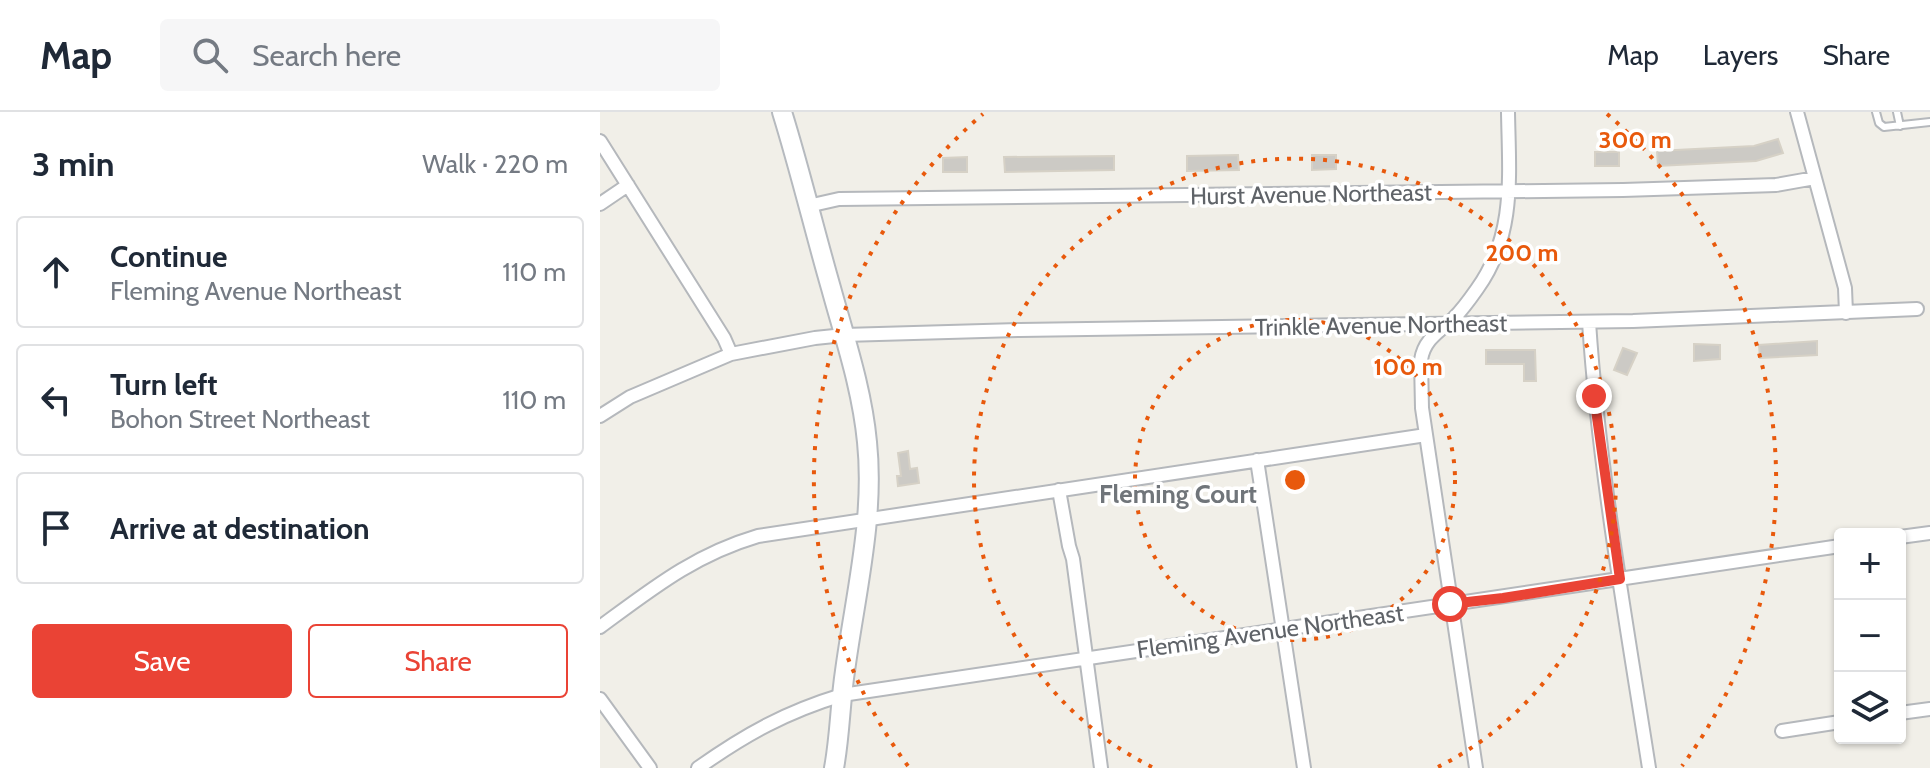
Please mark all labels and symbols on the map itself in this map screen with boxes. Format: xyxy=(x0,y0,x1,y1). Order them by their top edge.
text: 300 m xyxy=(1598,125,1672,154)
street label: Hurst Avenue Northeast xyxy=(1190,177,1432,211)
text: 200 m xyxy=(1486,238,1558,267)
street label: Trinkle Avenue Northeast xyxy=(1255,308,1507,342)
text: 100 m xyxy=(1373,352,1443,381)
route end xyxy=(1576,378,1612,414)
centre of rings xyxy=(1281,466,1309,494)
district label: Fleming Court xyxy=(1099,478,1257,510)
route start xyxy=(1432,586,1468,622)
street label: Fleming Avenue Northeast xyxy=(1135,598,1405,664)

